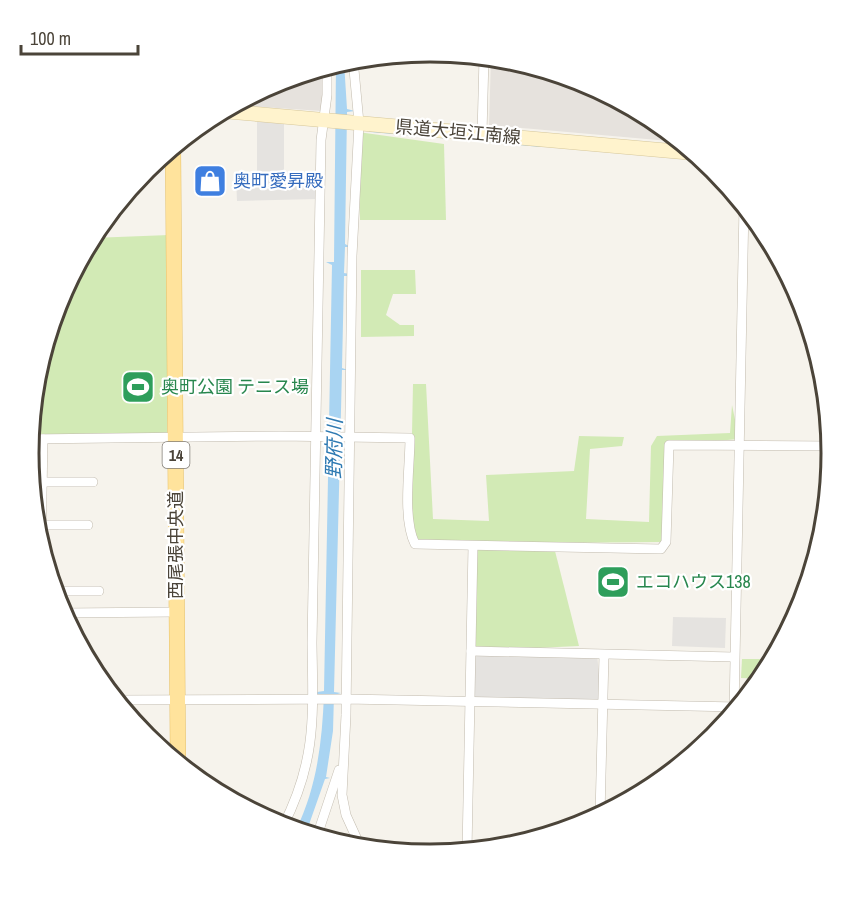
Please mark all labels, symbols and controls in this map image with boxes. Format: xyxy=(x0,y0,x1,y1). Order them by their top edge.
scale bar xyxy=(21,18,138,56)
text: 100 m xyxy=(30,26,71,51)
street label: 県道大垣江南線 xyxy=(394,114,522,149)
shop icon: 奥町愛昇殿 xyxy=(192,163,228,199)
place label: 奥町愛昇殿 xyxy=(233,168,323,193)
sports icon: 奥町公園 テニス場 xyxy=(120,369,156,405)
place label: 奥町公園 テニス場 xyxy=(161,374,309,399)
water label: 野府川 xyxy=(319,417,348,479)
road number: 14 xyxy=(162,442,190,468)
street label: 西尾張中央道 xyxy=(163,491,188,599)
sports icon: エコハウス138 xyxy=(595,564,631,600)
place label: エコハウス138 xyxy=(636,569,751,594)

